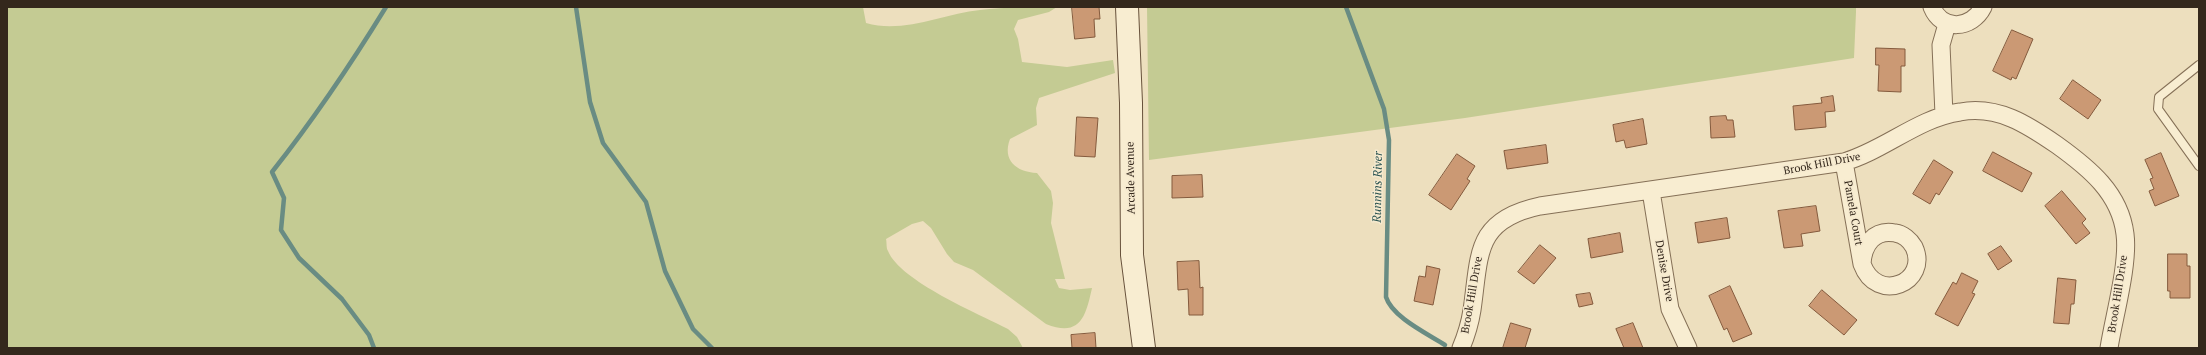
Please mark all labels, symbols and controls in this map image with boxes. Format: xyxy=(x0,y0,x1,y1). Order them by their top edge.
street label: Arcade Avenue xyxy=(1124,142,1138,214)
street label: Brook Hill Drive xyxy=(1782,150,1862,178)
water label: Runnins River xyxy=(1370,151,1386,223)
street label: Pamela Court xyxy=(1841,179,1865,247)
street label: Denise Drive xyxy=(1652,239,1676,303)
street label: Brook Hill Drive xyxy=(2105,254,2131,334)
street label: Brook Hill Drive xyxy=(1459,255,1485,335)

